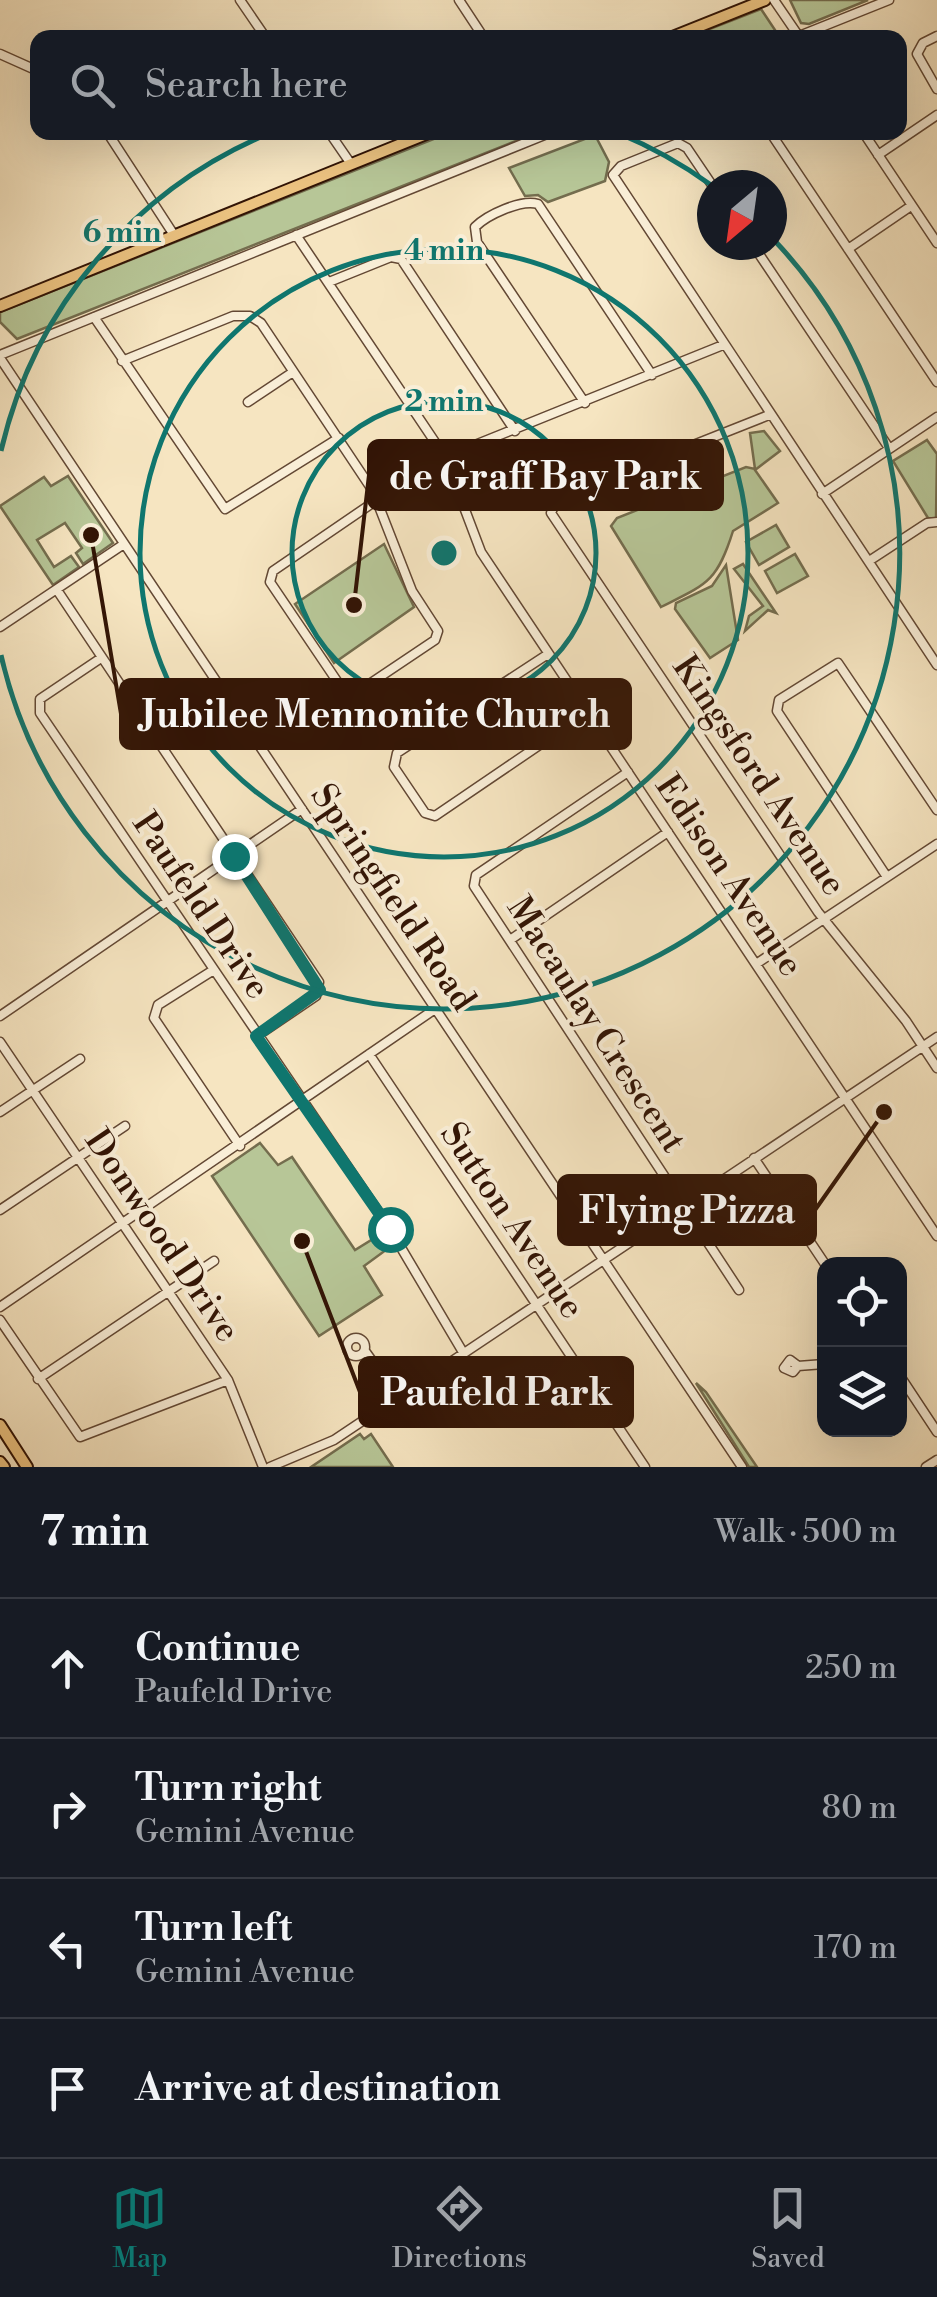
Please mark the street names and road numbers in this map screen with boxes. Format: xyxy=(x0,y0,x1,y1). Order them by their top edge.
street label: Kingsford Avenue xyxy=(663,648,855,904)
street label: Edison Avenue xyxy=(645,767,812,985)
street label: Springfield Road xyxy=(301,776,485,1020)
street label: Paufeld Drive xyxy=(123,804,279,1007)
street label: Macaulay Crescent xyxy=(497,889,695,1161)
street label: Sutton Avenue xyxy=(430,1115,593,1327)
street label: Donwood Drive xyxy=(75,1121,249,1350)

